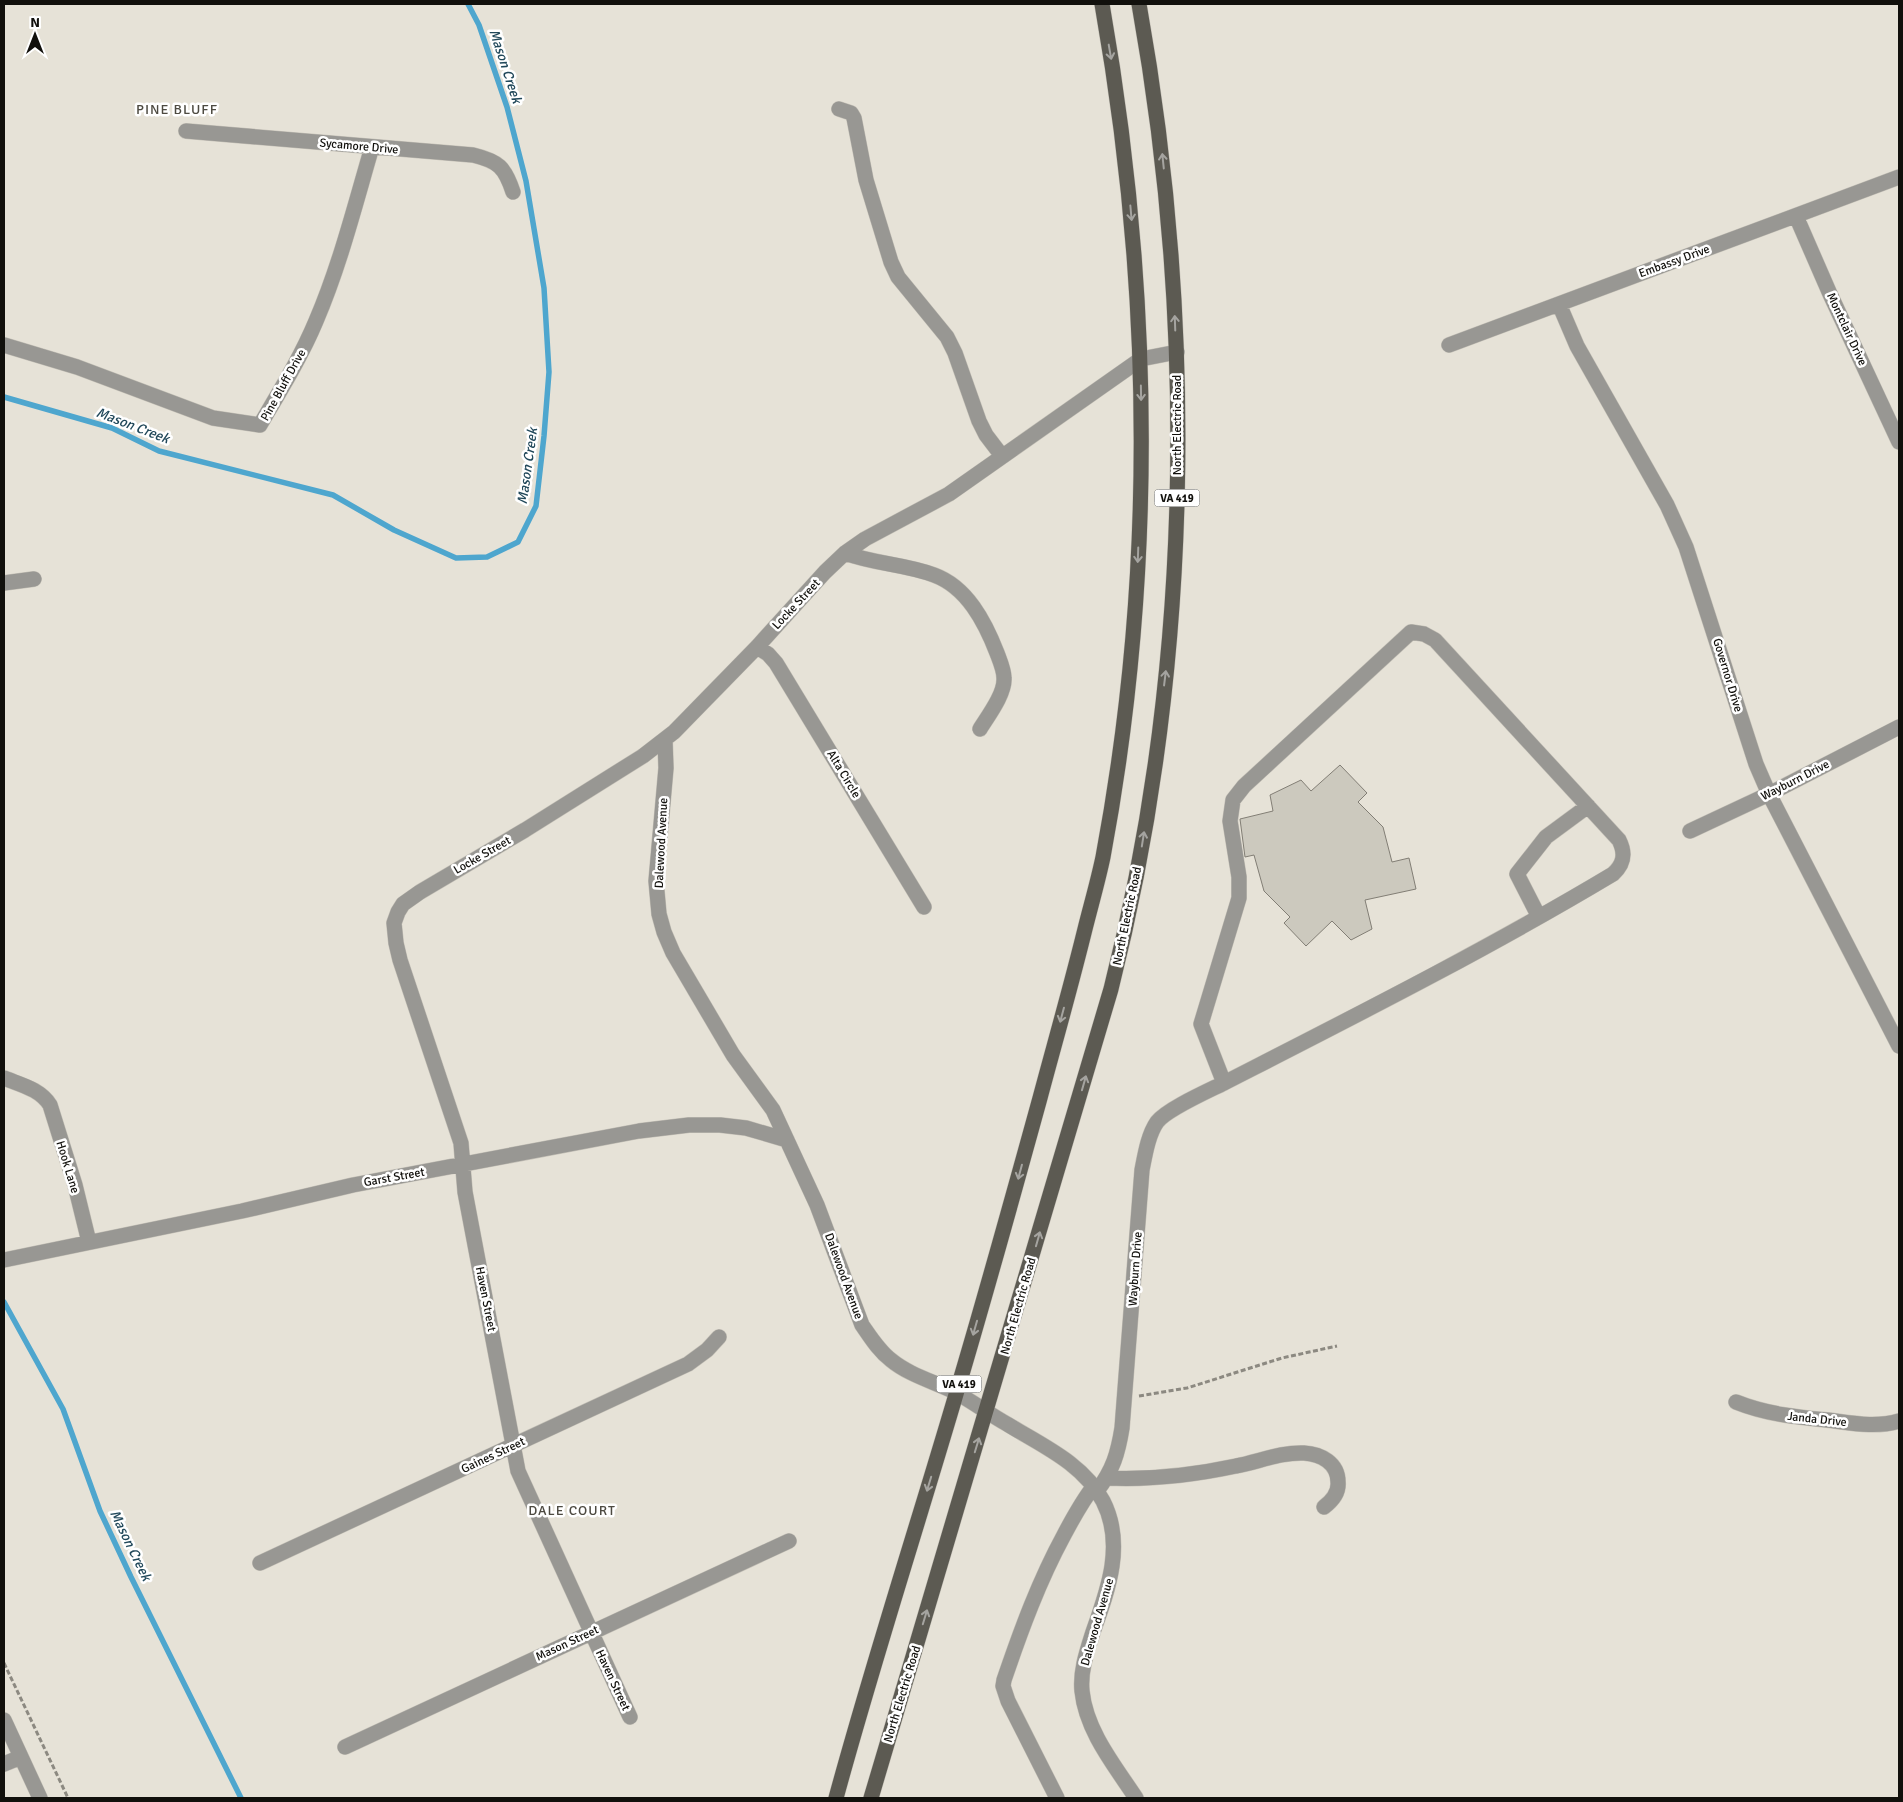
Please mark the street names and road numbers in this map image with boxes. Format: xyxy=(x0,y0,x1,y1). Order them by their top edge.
street label: Sycamore Drive xyxy=(319,136,399,157)
street label: Embassy Drive xyxy=(1637,242,1712,281)
street label: Montclair Drive xyxy=(1823,290,1870,368)
street label: Pine Bluff Drive xyxy=(258,347,309,424)
street label: North Electric Road xyxy=(1170,375,1185,475)
road number: VA 419 xyxy=(1154,489,1200,506)
street label: Locke Street xyxy=(769,576,824,633)
street label: Governor Drive xyxy=(1709,636,1746,714)
street label: Alta Circle xyxy=(823,748,864,801)
street label: Wayburn Drive xyxy=(1759,757,1832,804)
street label: Dalewood Avenue xyxy=(652,797,671,889)
street label: Locke Street xyxy=(451,833,514,878)
street label: North Electric Road xyxy=(1110,865,1145,967)
street label: Hook Lane xyxy=(52,1139,83,1195)
street label: Garst Street xyxy=(362,1165,426,1190)
street label: Dalewood Avenue xyxy=(821,1231,866,1321)
street label: Wayburn Drive xyxy=(1125,1231,1146,1307)
street label: North Electric Road xyxy=(997,1256,1040,1356)
street label: Haven Street xyxy=(472,1265,499,1333)
road number: VA 419 xyxy=(936,1376,982,1392)
street label: Janda Drive xyxy=(1787,1409,1847,1430)
street label: Gaines Street xyxy=(459,1434,528,1477)
street label: Dalewood Avenue xyxy=(1078,1577,1117,1668)
street label: Mason Street xyxy=(533,1622,601,1665)
street label: North Electric Road xyxy=(881,1644,924,1744)
street label: Haven Street xyxy=(592,1647,633,1713)

